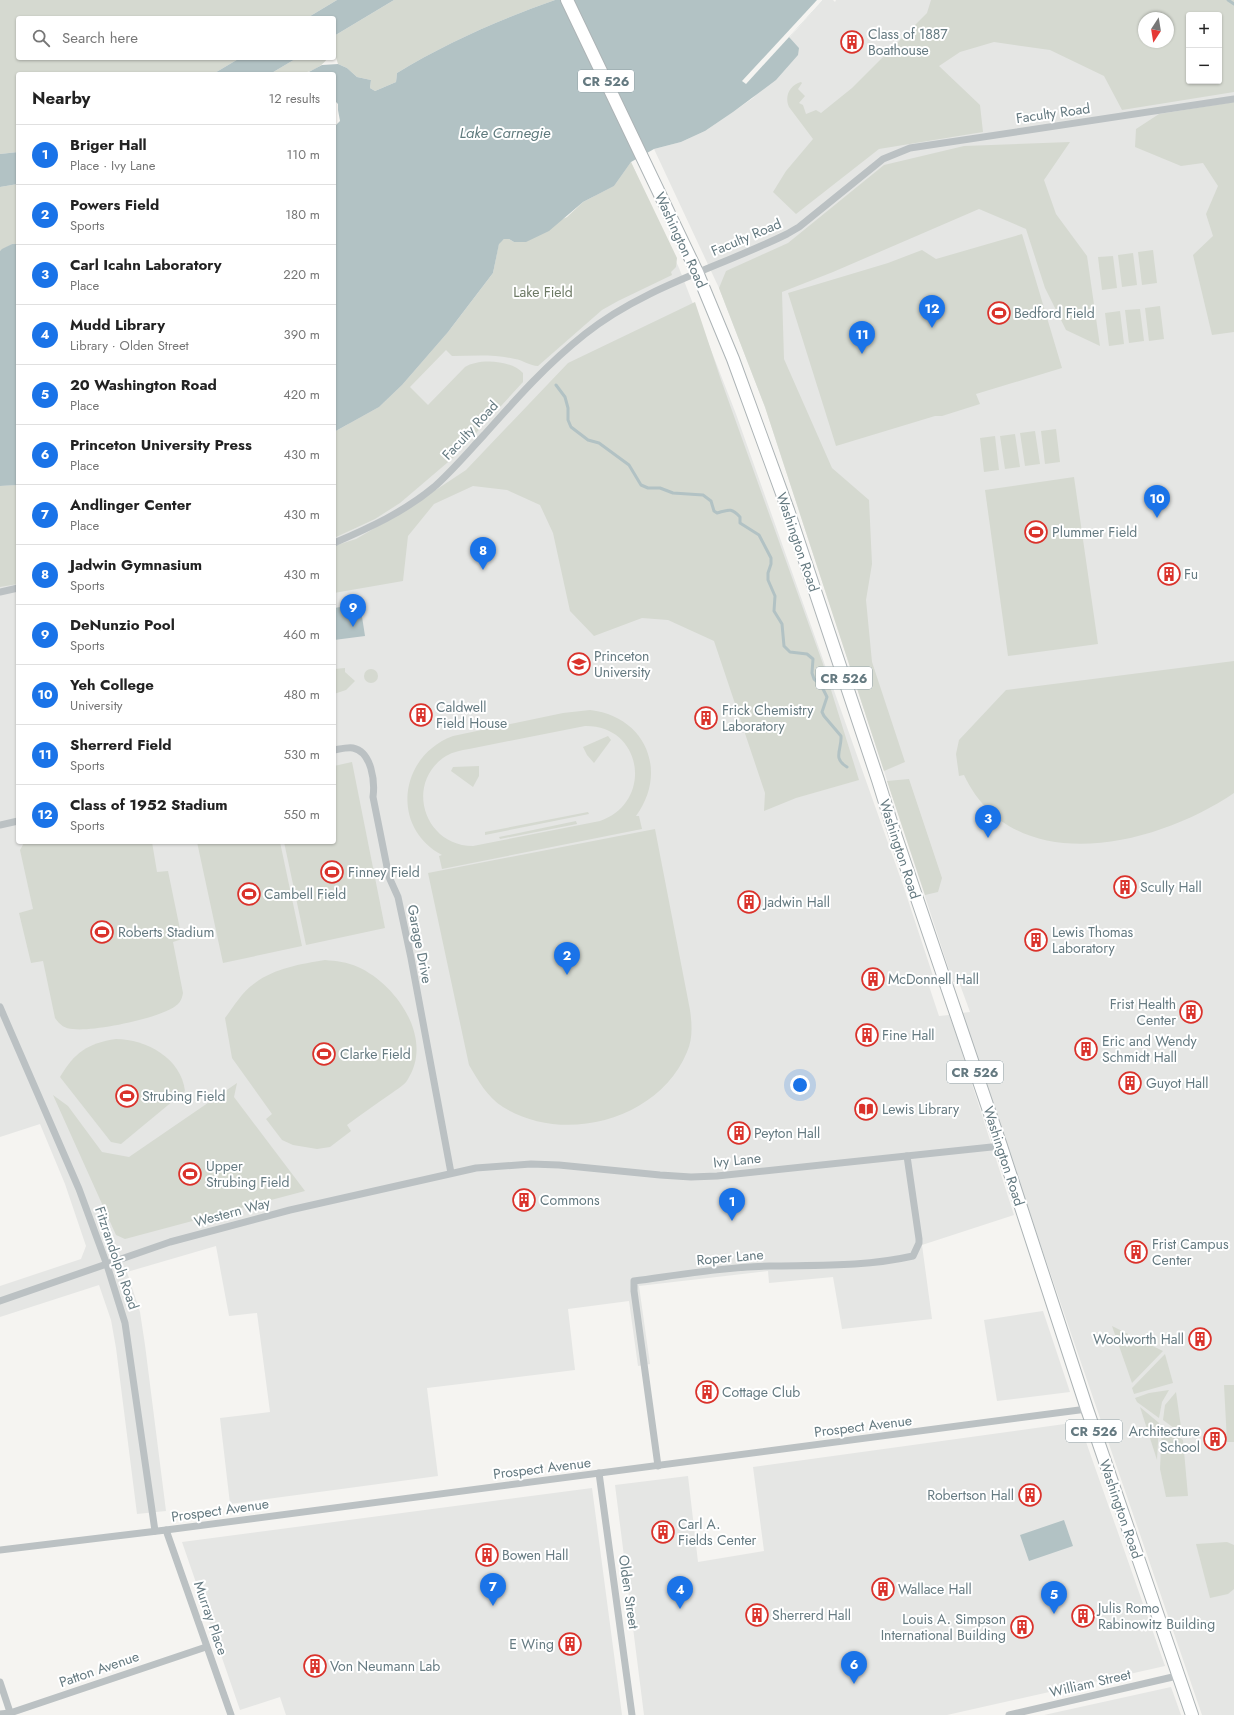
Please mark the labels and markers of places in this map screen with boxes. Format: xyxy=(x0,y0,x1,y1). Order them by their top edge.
place label: Class of 1887 Boathouse xyxy=(868,24,948,60)
building icon: Class of 1887 Boathouse xyxy=(839,29,865,55)
pin: 12 xyxy=(919,295,945,328)
sports icon: Bedford Field xyxy=(986,300,1012,326)
place label: Bedford Field xyxy=(1014,303,1095,323)
pin: 11 xyxy=(849,321,875,354)
pin: 10 xyxy=(1144,485,1170,518)
sports icon: Plummer Field xyxy=(1023,519,1049,545)
place label: Plummer Field xyxy=(1052,522,1137,542)
pin: 8 xyxy=(470,537,496,570)
building icon: Fu xyxy=(1156,561,1182,587)
place label: Fu xyxy=(1184,564,1198,584)
pin: 9 xyxy=(340,594,366,627)
place label: Princeton University xyxy=(594,646,651,682)
school or university icon: Princeton University xyxy=(566,651,592,677)
place label: Caldwell Field House xyxy=(436,697,507,733)
place label: Frick Chemistry Laboratory xyxy=(722,700,814,736)
building icon: Caldwell Field House xyxy=(408,702,434,728)
building icon: Frick Chemistry Laboratory xyxy=(693,705,719,731)
pin: 3 xyxy=(975,805,1001,838)
sports icon: Finney Field xyxy=(319,859,345,885)
place label: Finney Field xyxy=(348,862,420,882)
building icon: Scully Hall xyxy=(1112,874,1138,900)
place label: Scully Hall xyxy=(1140,877,1202,897)
sports icon: Cambell Field xyxy=(236,881,262,907)
place label: Cambell Field xyxy=(264,884,346,904)
building icon: Jadwin Hall xyxy=(736,889,762,915)
place label: Jadwin Hall xyxy=(762,892,830,912)
sports icon: Roberts Stadium xyxy=(89,919,115,945)
place label: Roberts Stadium xyxy=(118,922,214,942)
place label: Lewis Thomas Laboratory xyxy=(1052,922,1133,958)
building icon: Lewis Thomas Laboratory xyxy=(1023,927,1049,953)
pin: 2 xyxy=(554,942,580,975)
building icon: McDonnell Hall xyxy=(860,966,886,992)
place label: McDonnell Hall xyxy=(888,969,979,989)
place label: Frist Health Center xyxy=(1110,994,1176,1030)
building icon: Frist Health Center xyxy=(1178,999,1204,1025)
building icon: Fine Hall xyxy=(854,1022,880,1048)
place label: Fine Hall xyxy=(882,1025,935,1045)
place label: Eric and Wendy Schmidt Hall xyxy=(1102,1031,1198,1067)
building icon: Eric and Wendy Schmidt Hall xyxy=(1073,1036,1099,1062)
sports icon: Clarke Field xyxy=(311,1041,337,1067)
place label: Clarke Field xyxy=(340,1044,411,1064)
building icon: Guyot Hall xyxy=(1117,1070,1143,1096)
place label: Guyot Hall xyxy=(1146,1073,1209,1093)
sports icon: Strubing Field xyxy=(114,1083,140,1109)
place label: Strubing Field xyxy=(142,1086,225,1106)
library icon: Lewis Library xyxy=(853,1096,879,1122)
place label: Lewis Library xyxy=(882,1099,960,1119)
building icon: Peyton Hall xyxy=(726,1120,752,1146)
place label: Peyton Hall xyxy=(754,1123,820,1143)
place label: Upper Strubing Field xyxy=(206,1156,289,1192)
sports icon: Upper Strubing Field xyxy=(177,1161,203,1187)
building icon: Commons xyxy=(511,1187,537,1213)
pin: 1 xyxy=(719,1188,745,1221)
place label: Commons xyxy=(540,1190,600,1210)
place label: Frist Campus Center xyxy=(1152,1234,1229,1270)
building icon: Frist Campus Center xyxy=(1123,1239,1149,1265)
building icon: Woolworth Hall xyxy=(1187,1326,1213,1352)
place label: Woolworth Hall xyxy=(1093,1329,1184,1349)
building icon: Cottage Club xyxy=(694,1379,720,1405)
place label: Cottage Club xyxy=(722,1382,800,1402)
place label: Architecture School xyxy=(1129,1421,1200,1457)
building icon: Architecture School xyxy=(1202,1426,1228,1452)
building icon: Robertson Hall xyxy=(1017,1482,1043,1508)
place label: Robertson Hall xyxy=(927,1485,1014,1505)
place label: Carl A. Fields Center xyxy=(678,1514,757,1550)
building icon: Carl A. Fields Center xyxy=(650,1519,676,1545)
building icon: Bowen Hall xyxy=(474,1542,500,1568)
place label: Bowen Hall xyxy=(502,1545,569,1565)
pin: 7 xyxy=(480,1573,506,1606)
pin: 4 xyxy=(667,1576,693,1609)
building icon: Wallace Hall xyxy=(870,1576,896,1602)
place label: Wallace Hall xyxy=(898,1579,972,1599)
pin: 5 xyxy=(1041,1581,1067,1614)
place label: Julis Romo Rabinowitz Building xyxy=(1096,1598,1215,1634)
building icon: Sherrerd Hall xyxy=(744,1602,770,1628)
building icon: Julis Romo Rabinowitz Building xyxy=(1070,1603,1096,1629)
place label: Sherrerd Hall xyxy=(772,1605,851,1625)
place label: Louis A. Simpson International Building xyxy=(881,1609,1006,1645)
building icon: Louis A. Simpson International Building xyxy=(1009,1614,1035,1640)
building icon: E Wing xyxy=(557,1631,583,1657)
place label: E Wing xyxy=(509,1634,554,1654)
pin: 6 xyxy=(841,1651,867,1684)
building icon: Von Neumann Lab xyxy=(302,1653,328,1679)
place label: Von Neumann Lab xyxy=(330,1656,440,1676)

